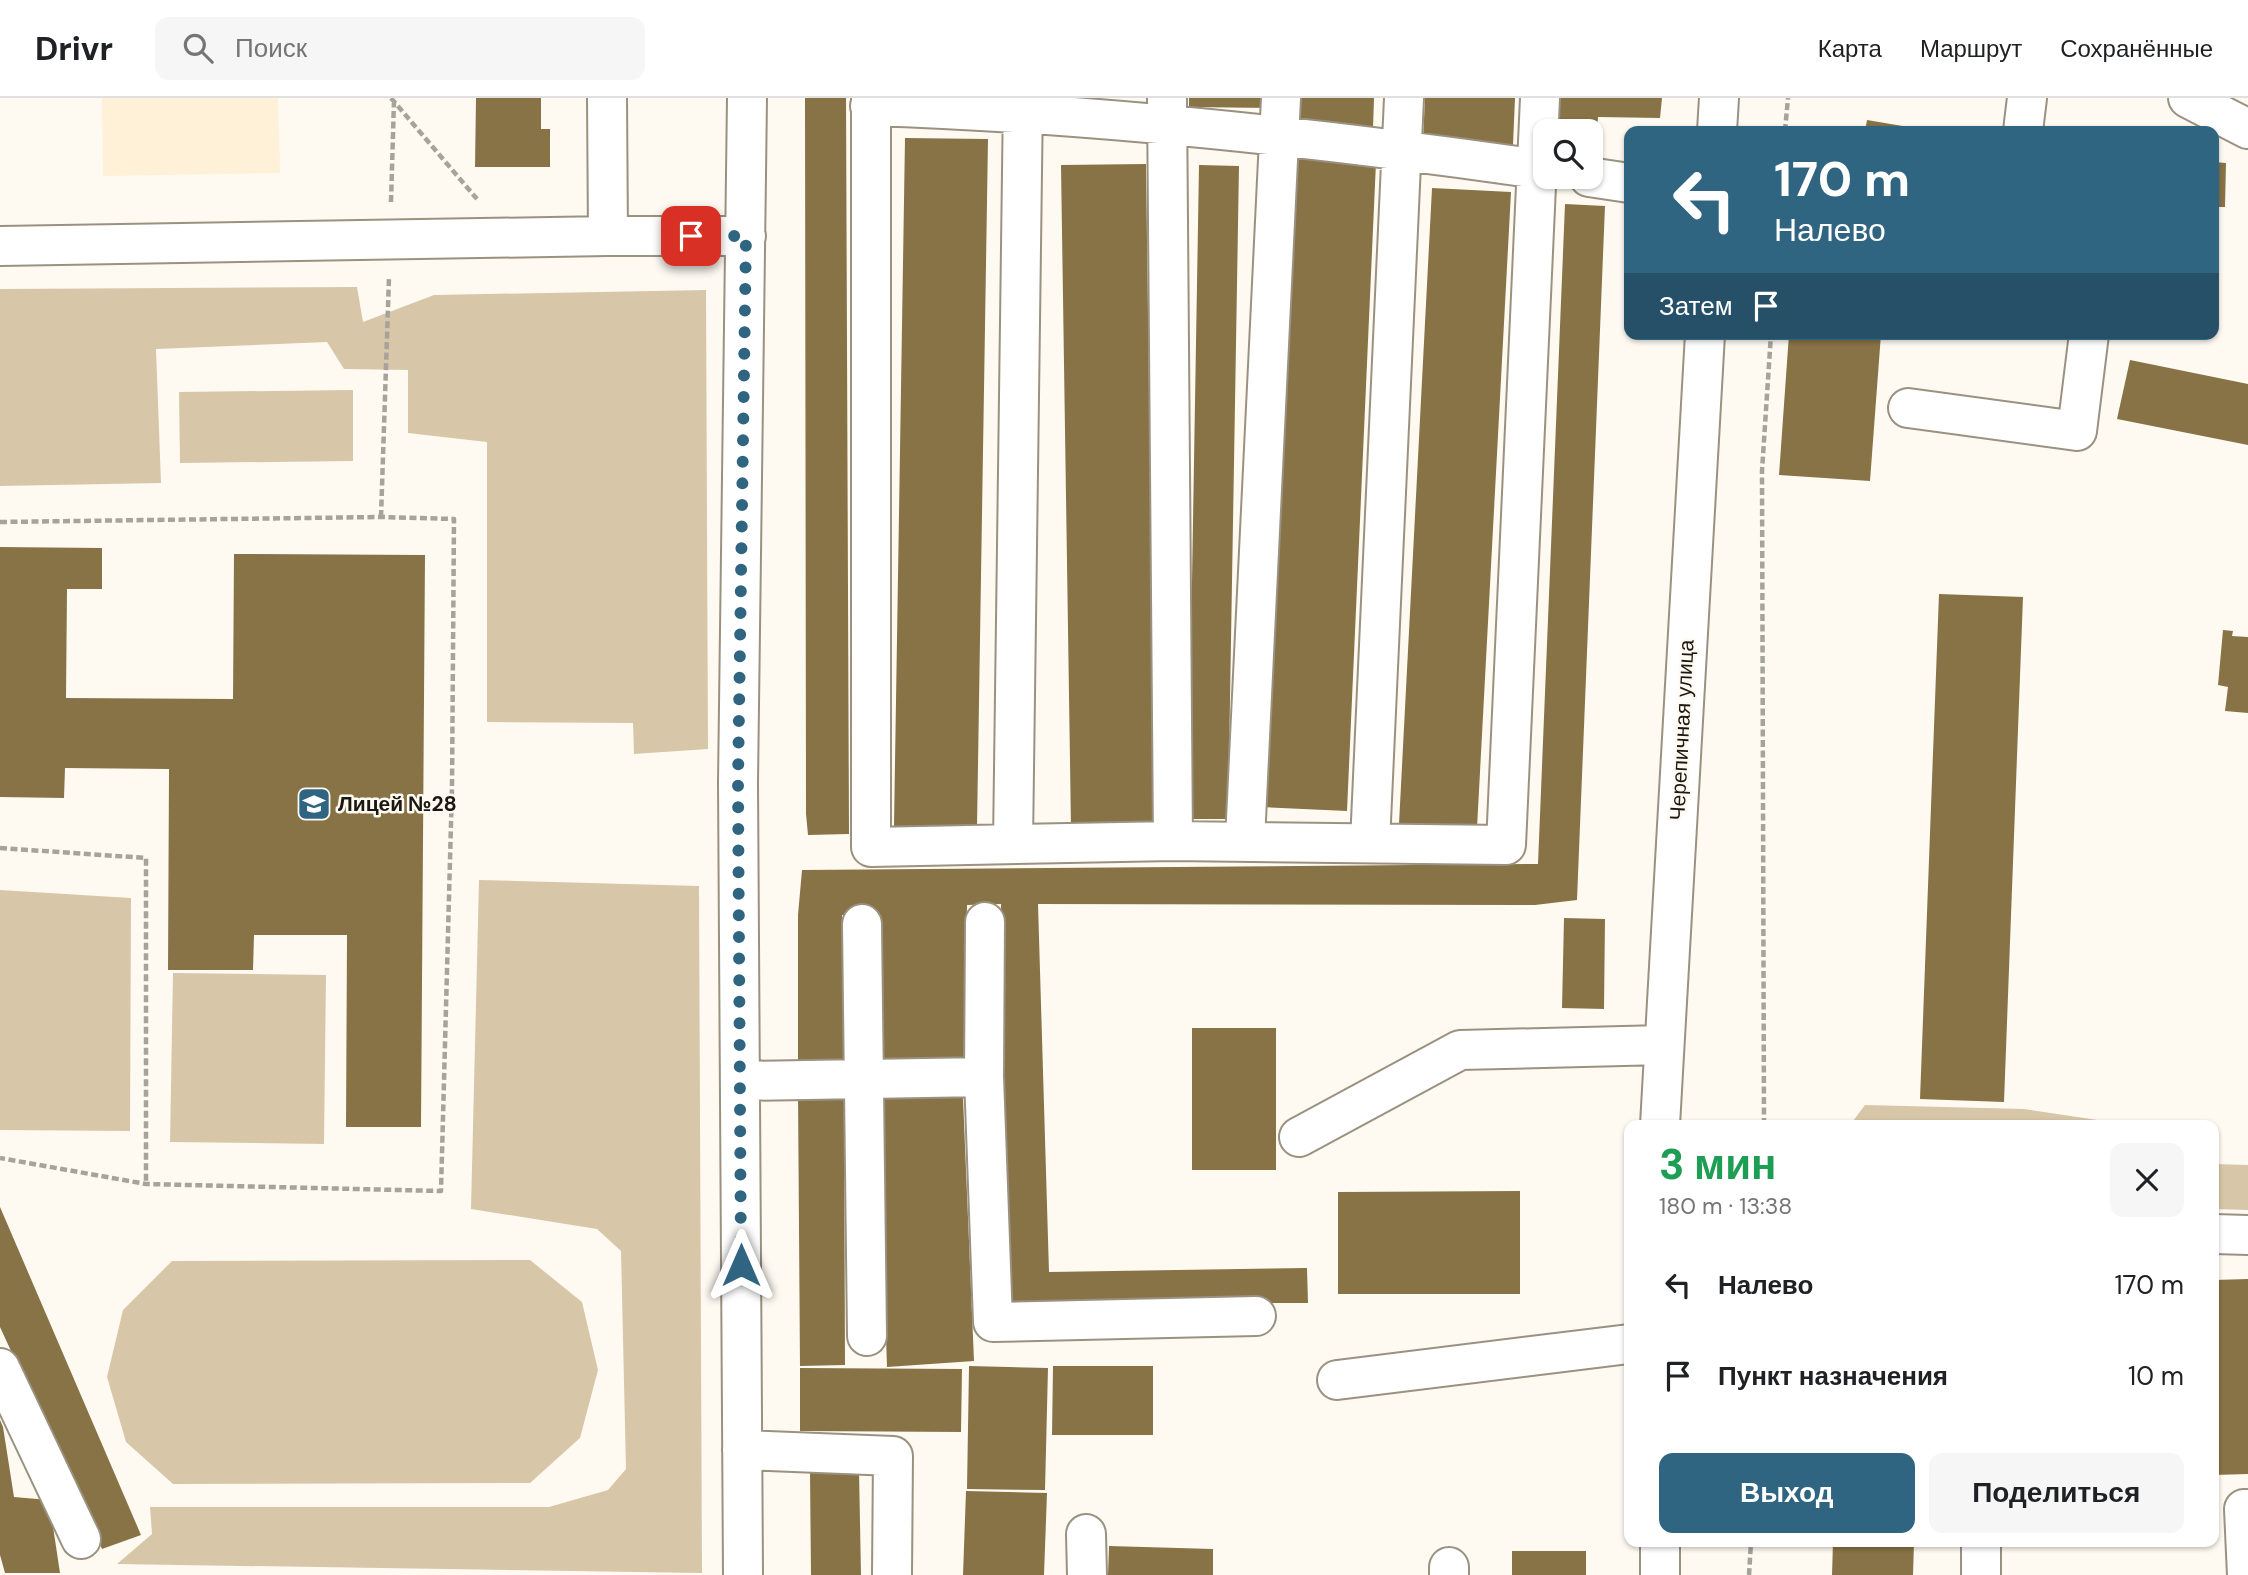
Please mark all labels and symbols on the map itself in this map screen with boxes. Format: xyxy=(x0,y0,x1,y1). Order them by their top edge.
pin xyxy=(661,206,721,266)
street label: Черепичная улица xyxy=(1663,639,1701,821)
school or university icon: Лицей №28 xyxy=(295,785,333,823)
place label: Лицей №28 xyxy=(338,790,457,818)
position arrow xyxy=(704,1228,778,1302)

